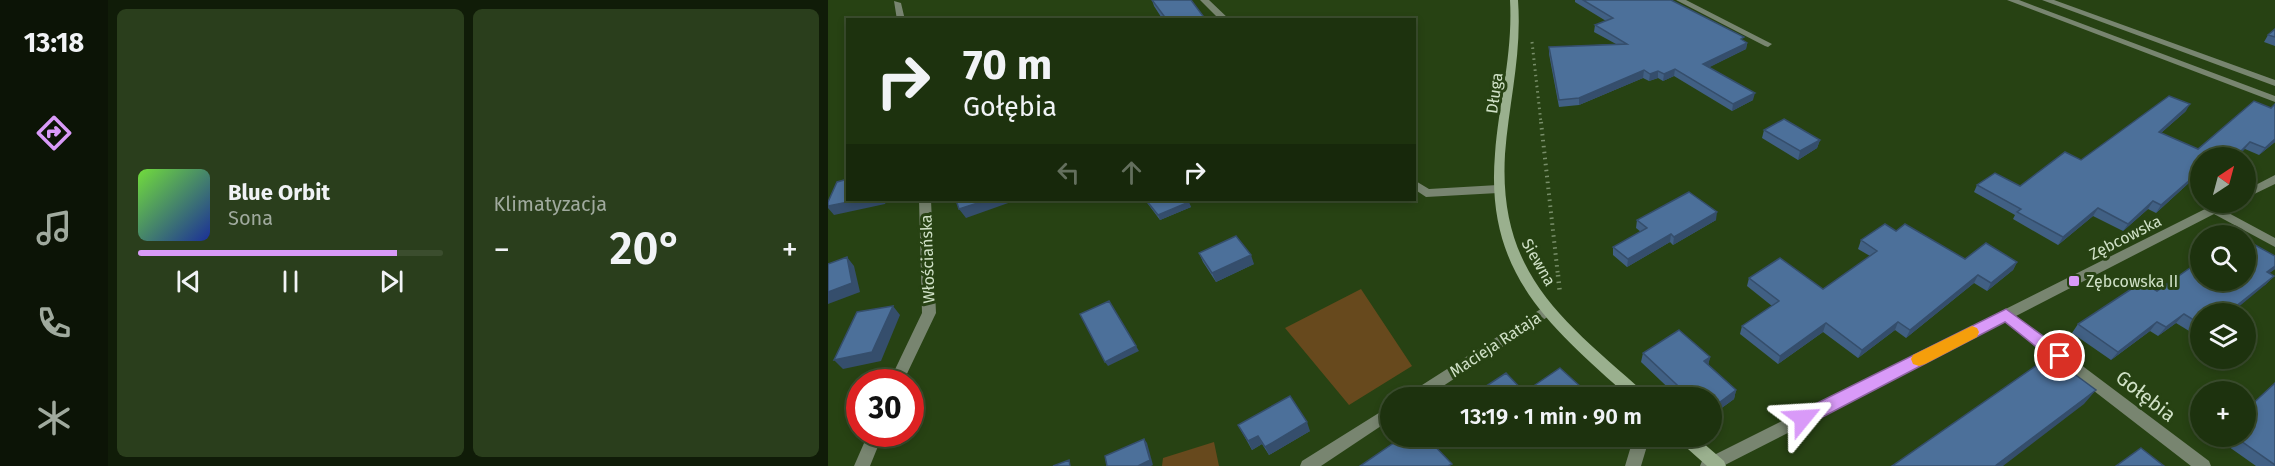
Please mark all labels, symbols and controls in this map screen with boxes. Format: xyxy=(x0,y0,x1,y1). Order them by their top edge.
text: 13:18 xyxy=(24,27,84,59)
text: 70 m xyxy=(963,40,1052,90)
icon: right xyxy=(864,42,942,120)
street label: Długa xyxy=(1482,71,1507,115)
text: Gołębia xyxy=(963,91,1057,123)
icon: directions xyxy=(33,112,75,154)
north arrow xyxy=(2190,147,2256,213)
map controls xyxy=(2190,147,2256,447)
icon: left xyxy=(1052,156,1085,189)
icon: ahead xyxy=(1115,156,1148,189)
icon: right xyxy=(1178,156,1211,189)
text: Blue Orbit xyxy=(228,179,330,206)
text: Klimatyzacja xyxy=(494,192,607,216)
text: Sona xyxy=(228,206,273,230)
icon: music xyxy=(33,207,75,249)
street label: Zębcowska xyxy=(2086,211,2165,264)
street label: Włościańska xyxy=(916,214,939,304)
text: 20° xyxy=(609,222,682,276)
button: search xyxy=(2190,225,2256,291)
text: − xyxy=(494,230,510,270)
text: + xyxy=(782,230,798,270)
street label: Siewna xyxy=(1517,235,1560,289)
icon: previous xyxy=(172,265,205,298)
icon: pause xyxy=(274,265,307,298)
icon: next xyxy=(375,265,408,298)
place label: Zębcowska II xyxy=(2086,272,2178,291)
marker: Zębcowska II xyxy=(2067,274,2081,288)
icon: phone xyxy=(33,302,75,344)
button: layers xyxy=(2190,303,2256,369)
street label: Macieja Rataja xyxy=(1446,308,1545,381)
pin xyxy=(2034,330,2085,381)
icon: arrive xyxy=(2043,339,2076,372)
street label: Gołębia xyxy=(2111,365,2181,427)
speed limit sign: 30 xyxy=(846,369,924,447)
button: + xyxy=(2190,381,2256,447)
position arrow xyxy=(1771,386,1835,450)
icon: climate xyxy=(33,397,75,439)
text: 13:19 · 1 min · 90 m xyxy=(1460,403,1642,430)

